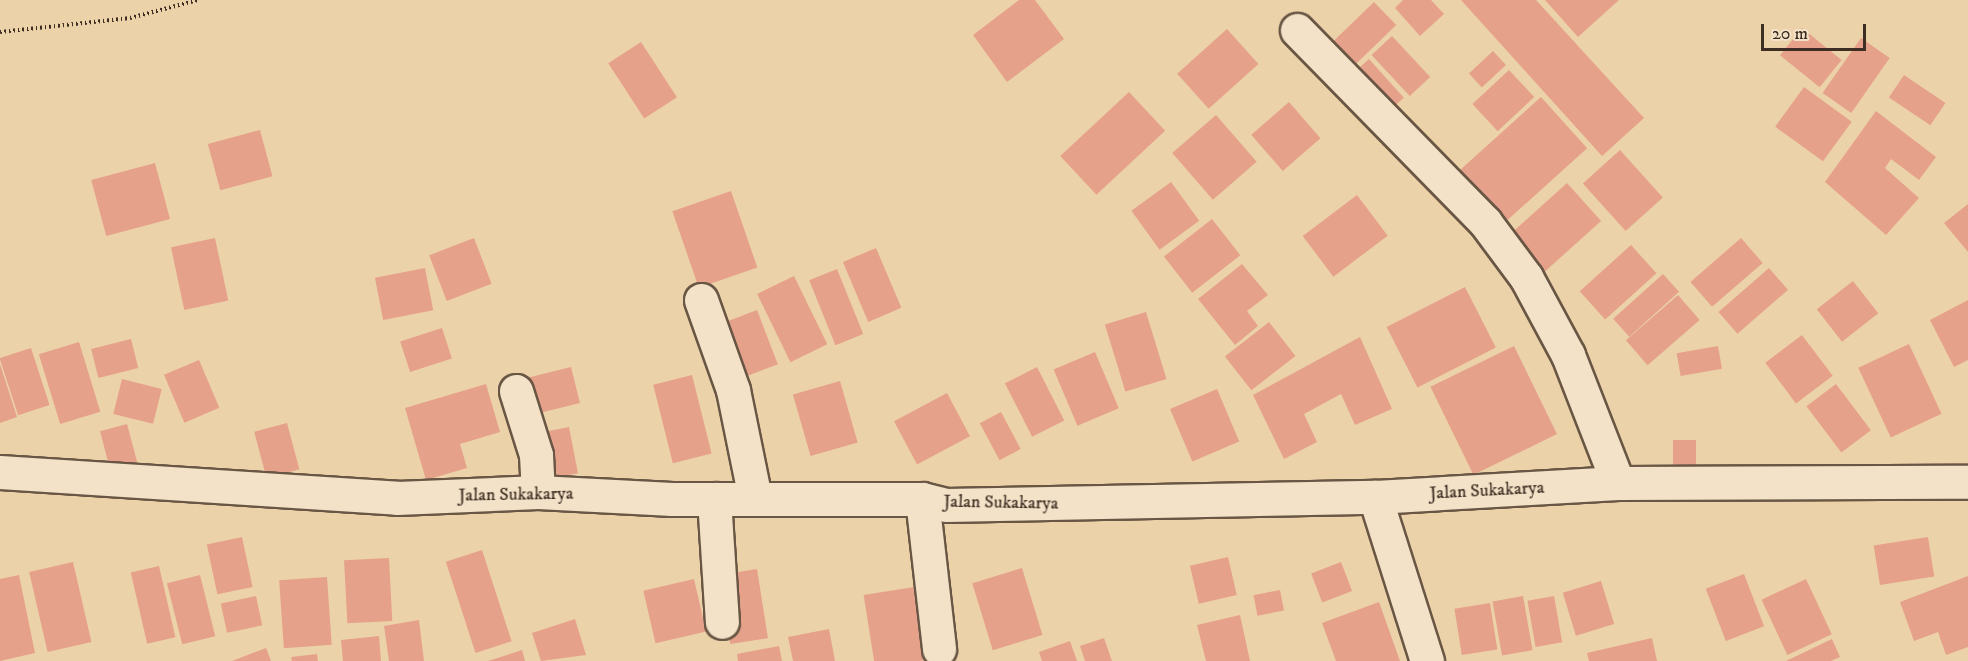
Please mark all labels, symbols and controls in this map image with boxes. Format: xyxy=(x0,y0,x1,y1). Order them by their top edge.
scale bar xyxy=(1764,12,1869,50)
text: 20 m xyxy=(1772,23,1808,45)
street label: Jalan Sukakarya xyxy=(1429,477,1545,505)
street label: Jalan Sukakarya xyxy=(458,483,574,507)
street label: Jalan Sukakarya xyxy=(943,491,1059,515)

